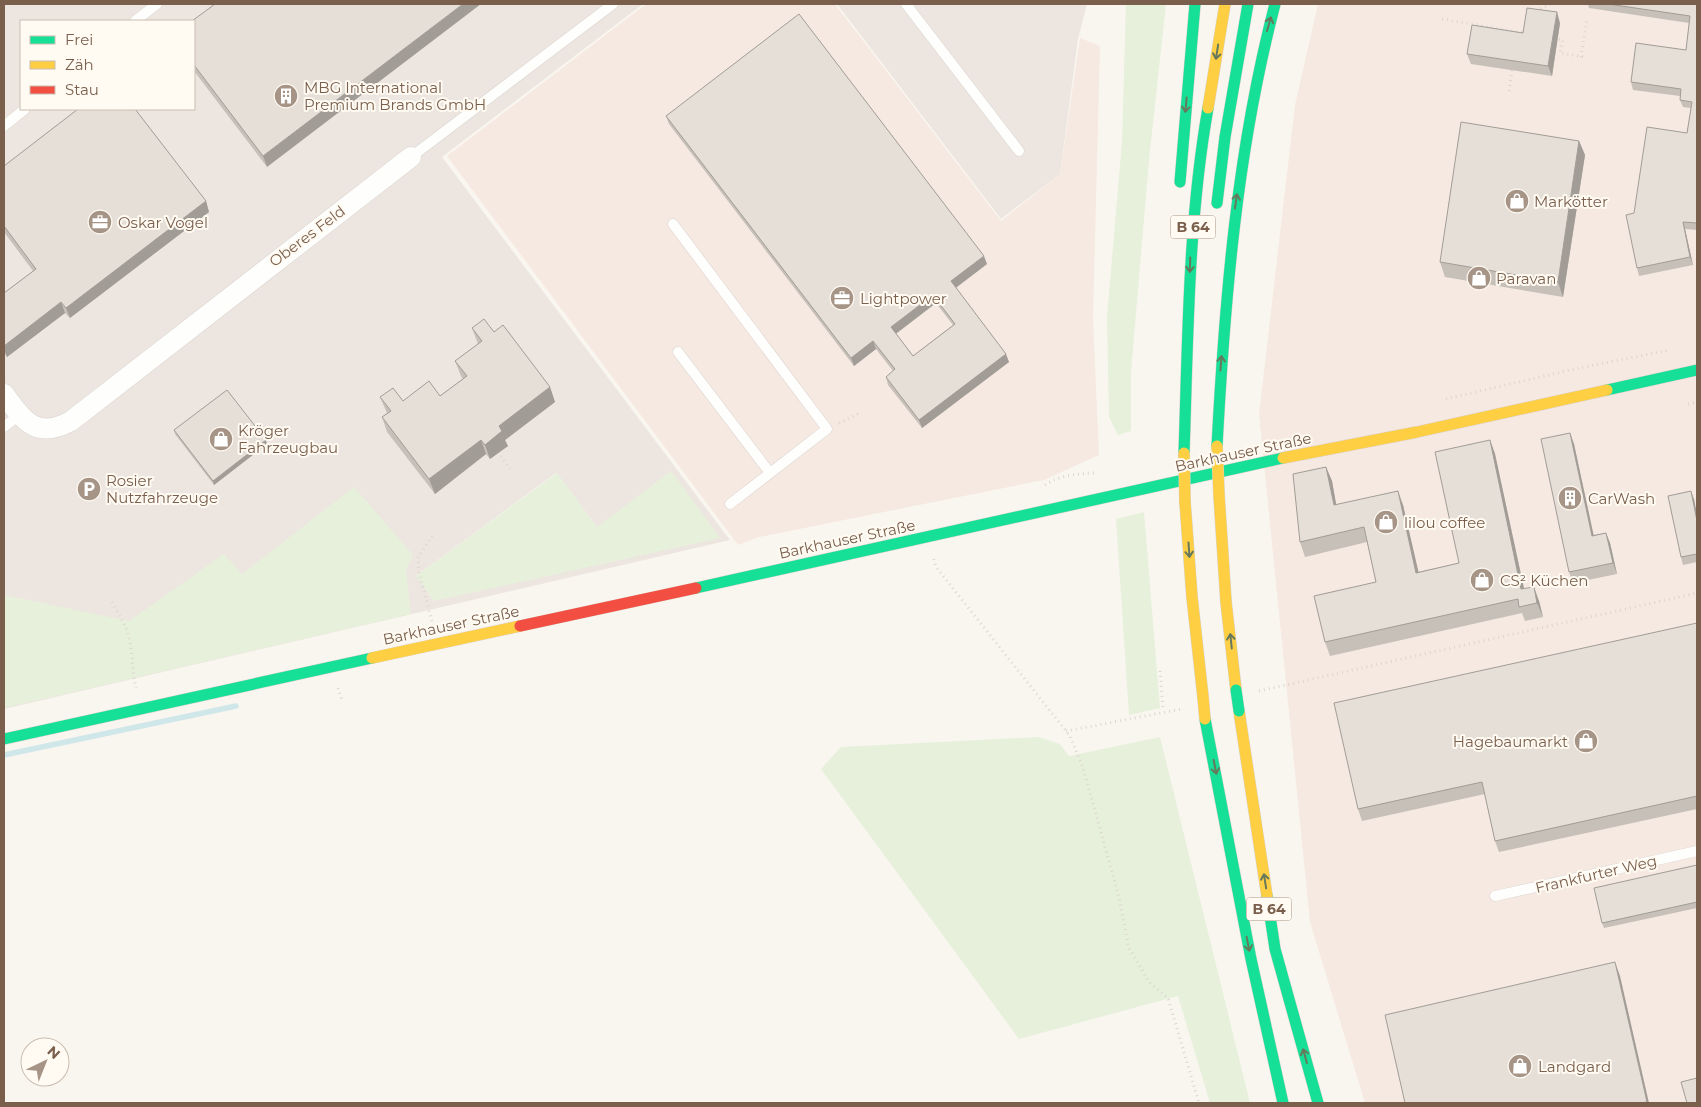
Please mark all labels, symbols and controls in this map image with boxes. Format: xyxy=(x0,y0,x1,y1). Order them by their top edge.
one-way arrow xyxy=(1265,17,1274,33)
legend xyxy=(20,20,195,110)
text: Frei xyxy=(65,30,93,49)
one-way arrow xyxy=(1211,43,1221,59)
text: Zäh xyxy=(65,55,94,74)
place label: MBG International Premium Brands GmbH xyxy=(304,78,486,114)
text: Stau xyxy=(65,80,99,99)
building icon: MBG International Premium Brands GmbH xyxy=(273,83,299,109)
one-way arrow xyxy=(1181,96,1190,112)
shop icon: Markötter xyxy=(1504,188,1530,214)
place label: Markötter xyxy=(1534,192,1608,211)
one-way arrow xyxy=(1231,193,1241,209)
street label: Oberes Feld xyxy=(265,201,349,271)
office icon: Oskar Vogel xyxy=(87,209,113,235)
place label: Oskar Vogel xyxy=(118,213,208,232)
road number: B 64 xyxy=(1170,216,1216,238)
one-way arrow xyxy=(1186,257,1195,273)
shop icon: Paravan xyxy=(1466,265,1492,291)
place label: Paravan xyxy=(1496,269,1556,288)
office icon: Lightpower xyxy=(829,285,855,311)
place label: Lightpower xyxy=(860,289,947,308)
one-way arrow xyxy=(1217,355,1226,371)
place label: Kröger Fahrzeugbau xyxy=(238,421,338,457)
shop icon: Kröger Fahrzeugbau xyxy=(208,426,234,452)
street label: Barkhauser Straße xyxy=(1173,428,1313,476)
place label: Rosier Nutzfahrzeuge xyxy=(106,471,218,507)
parking icon: Rosier Nutzfahrzeuge xyxy=(76,476,102,502)
building icon: CarWash xyxy=(1557,485,1583,511)
place label: CarWash xyxy=(1588,489,1655,508)
shop icon: lilou coffee xyxy=(1373,509,1399,535)
place label: lilou coffee xyxy=(1404,513,1485,532)
street label: Barkhauser Straße xyxy=(777,515,917,563)
one-way arrow xyxy=(1184,542,1193,558)
shop icon: CS² Küchen xyxy=(1469,567,1495,593)
place label: CS² Küchen xyxy=(1500,571,1588,590)
street label: Barkhauser Straße xyxy=(381,601,521,649)
one-way arrow xyxy=(1226,634,1236,650)
shop icon: Hagebaumarkt xyxy=(1573,728,1599,754)
place label: Hagebaumarkt xyxy=(1453,732,1568,751)
one-way arrow xyxy=(1210,758,1220,774)
street label: Frankfurter Weg xyxy=(1533,851,1659,897)
one-way arrow xyxy=(1260,873,1270,889)
road number: B 64 xyxy=(1246,898,1292,921)
one-way arrow xyxy=(1244,935,1254,951)
north arrow xyxy=(20,1037,70,1087)
text: N xyxy=(44,1042,64,1063)
one-way arrow xyxy=(1300,1049,1309,1065)
shop icon: Landgard xyxy=(1507,1053,1533,1079)
place label: Landgard xyxy=(1538,1057,1611,1076)

